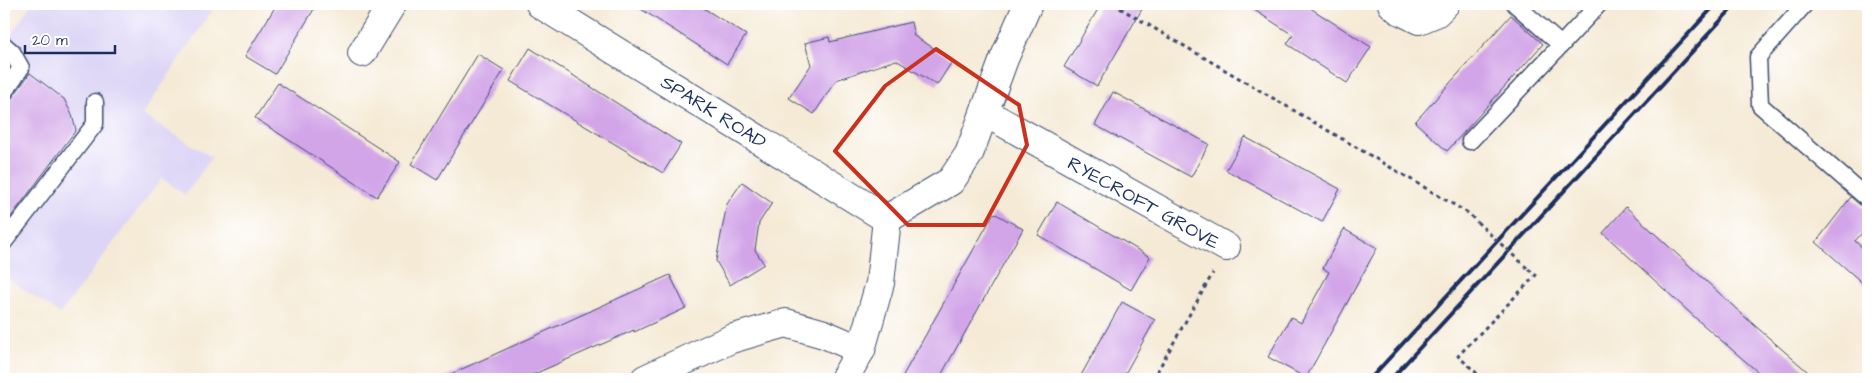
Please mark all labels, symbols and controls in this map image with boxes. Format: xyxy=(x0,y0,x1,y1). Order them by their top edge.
scale bar xyxy=(25,22,115,54)
text: 20 m xyxy=(32,30,68,51)
street label: SPARK ROAD xyxy=(655,69,771,155)
street label: RYECROFT GROVE xyxy=(1062,150,1224,256)

